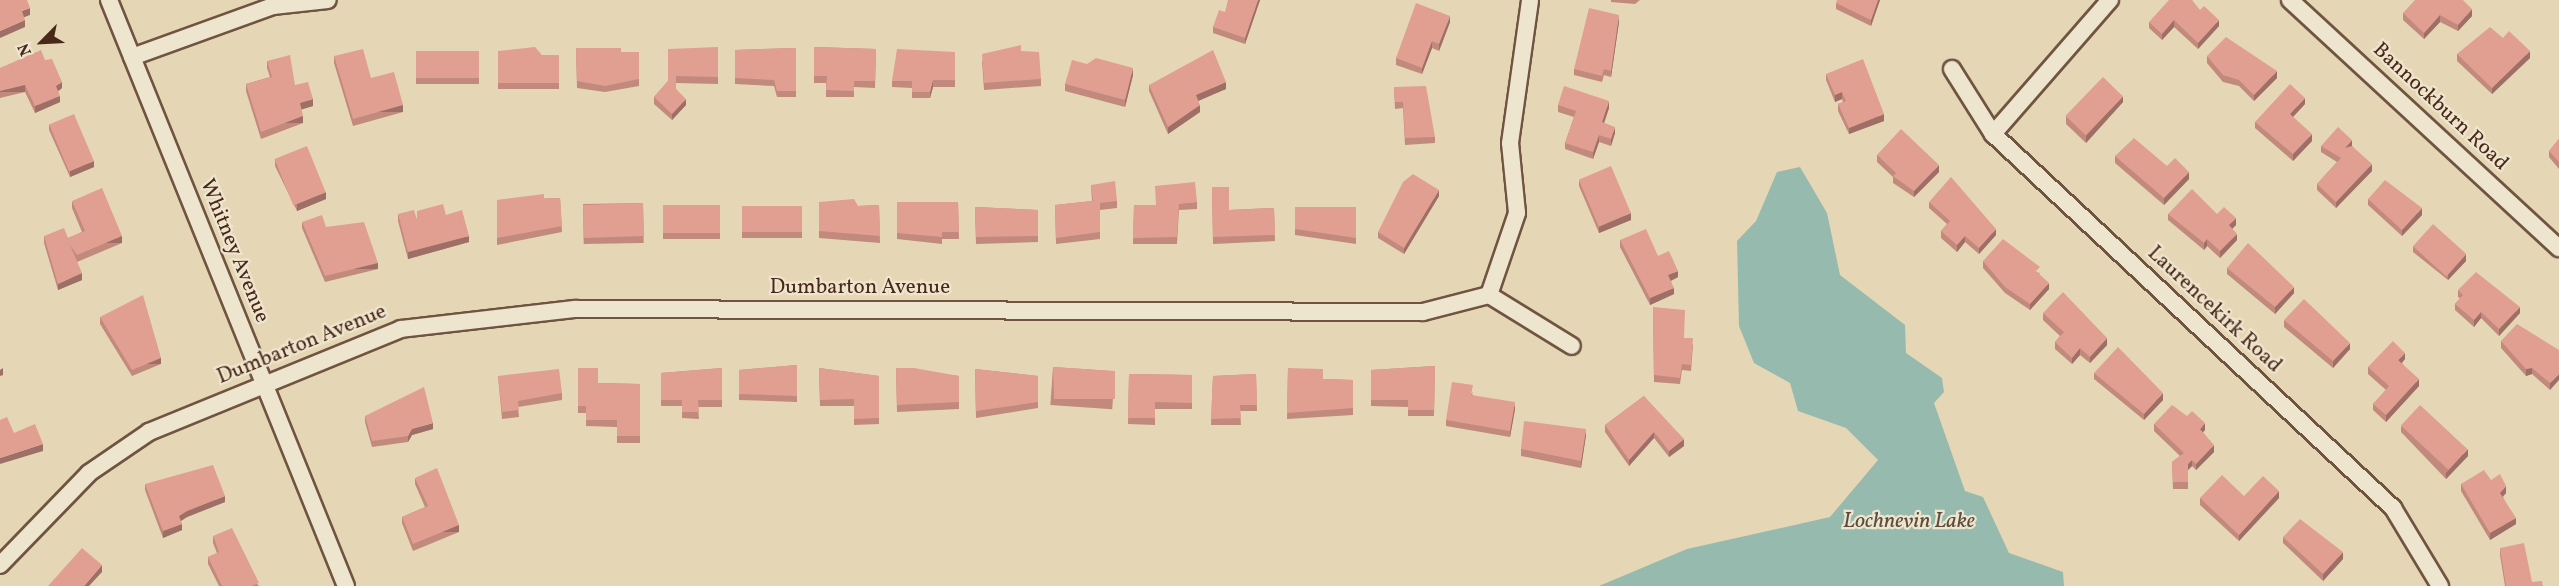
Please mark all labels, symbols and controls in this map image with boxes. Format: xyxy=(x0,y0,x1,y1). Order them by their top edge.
north arrow xyxy=(12,12,72,72)
street label: Bannockburn Road xyxy=(2367,38,2513,176)
text: N xyxy=(13,40,38,59)
street label: Whitney Avenue xyxy=(194,175,274,327)
street label: Laurencekirk Road xyxy=(2142,241,2286,379)
street label: Dumbarton Avenue xyxy=(770,275,950,301)
street label: Dumbarton Avenue xyxy=(214,300,390,390)
water label: Lochnevin Lake xyxy=(1843,509,1975,535)

